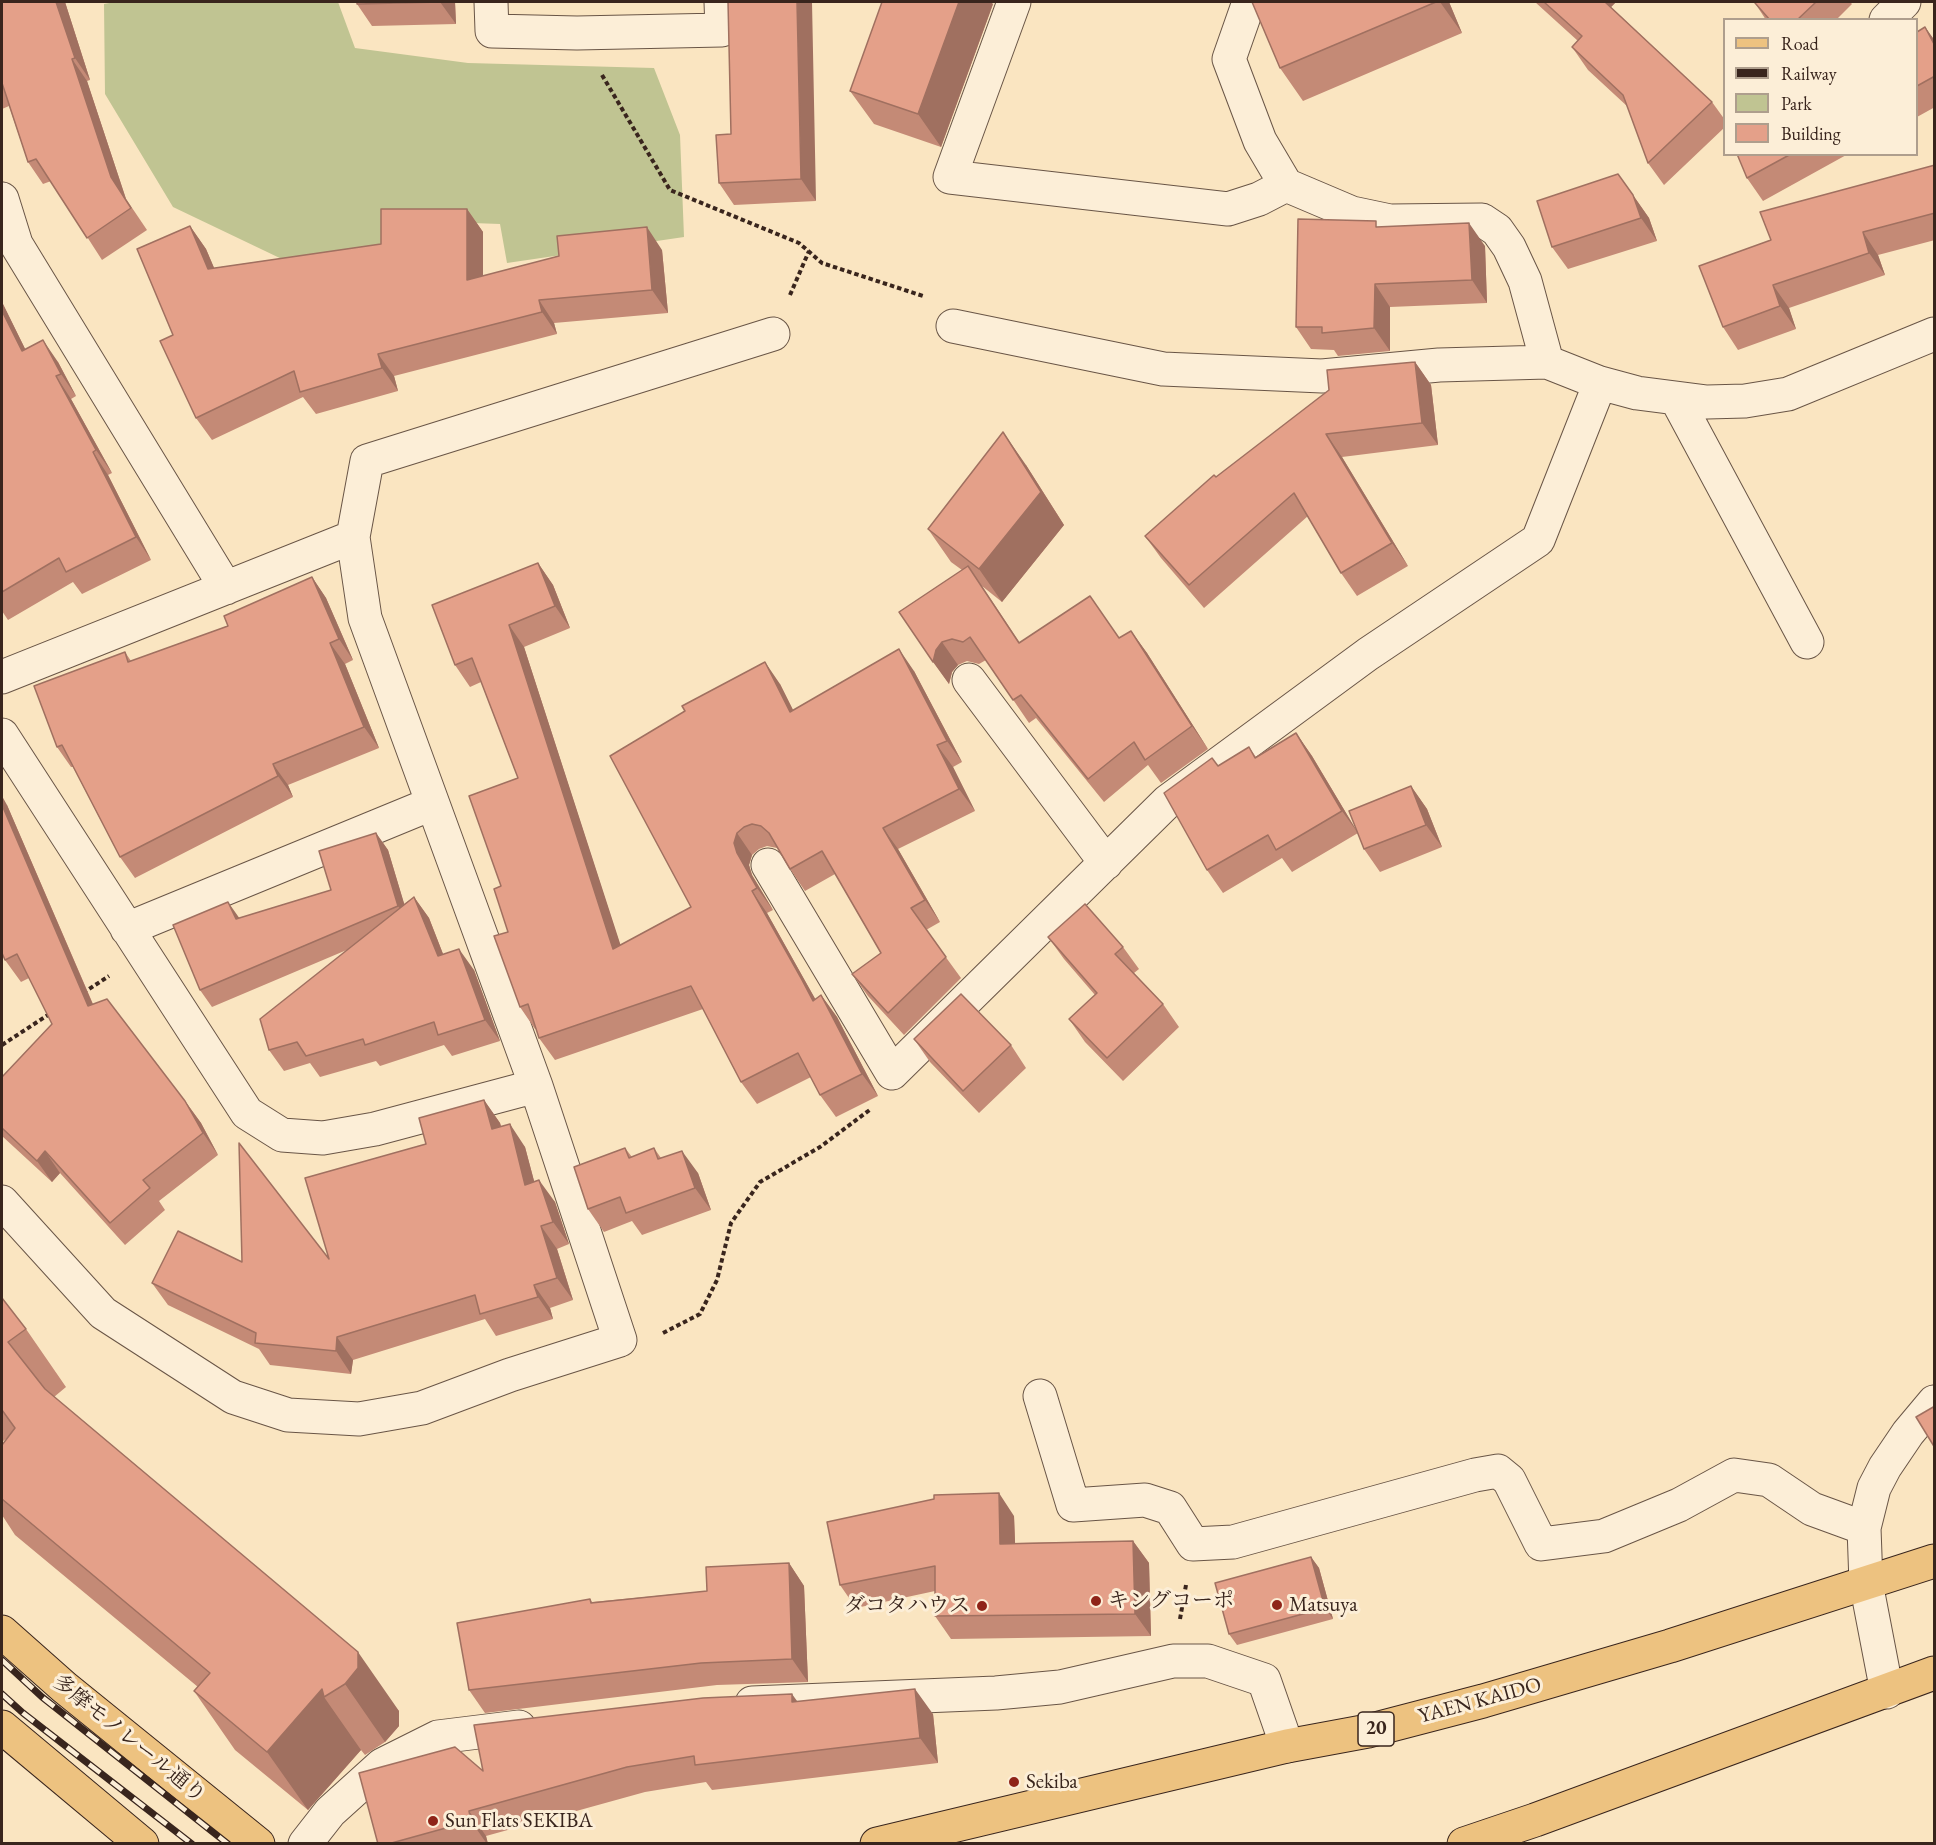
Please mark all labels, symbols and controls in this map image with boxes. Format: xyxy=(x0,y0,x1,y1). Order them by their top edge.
legend xyxy=(1723,18,1918,156)
text: Road xyxy=(1781,32,1819,55)
text: Railway xyxy=(1781,62,1837,85)
text: Park xyxy=(1781,92,1812,115)
text: Building xyxy=(1781,122,1841,145)
place label: キングコーポ xyxy=(1108,1588,1234,1614)
place label: Matsuya xyxy=(1289,1592,1358,1618)
place label: ダコタハウス xyxy=(844,1593,970,1619)
marker: キングコーポ xyxy=(1089,1594,1103,1608)
marker: Matsuya xyxy=(1270,1598,1284,1612)
marker: ダコタハウス xyxy=(975,1599,989,1613)
street label: 多摩モノレール通り xyxy=(48,1670,210,1808)
street label: YAEN KAIDO xyxy=(1416,1673,1544,1729)
road number: 20 xyxy=(1358,1712,1394,1746)
place label: Sekiba xyxy=(1026,1769,1078,1795)
marker: Sekiba xyxy=(1007,1775,1021,1789)
place label: Sun Flats SEKIBA xyxy=(445,1808,593,1834)
marker: Sun Flats SEKIBA xyxy=(426,1814,440,1828)

